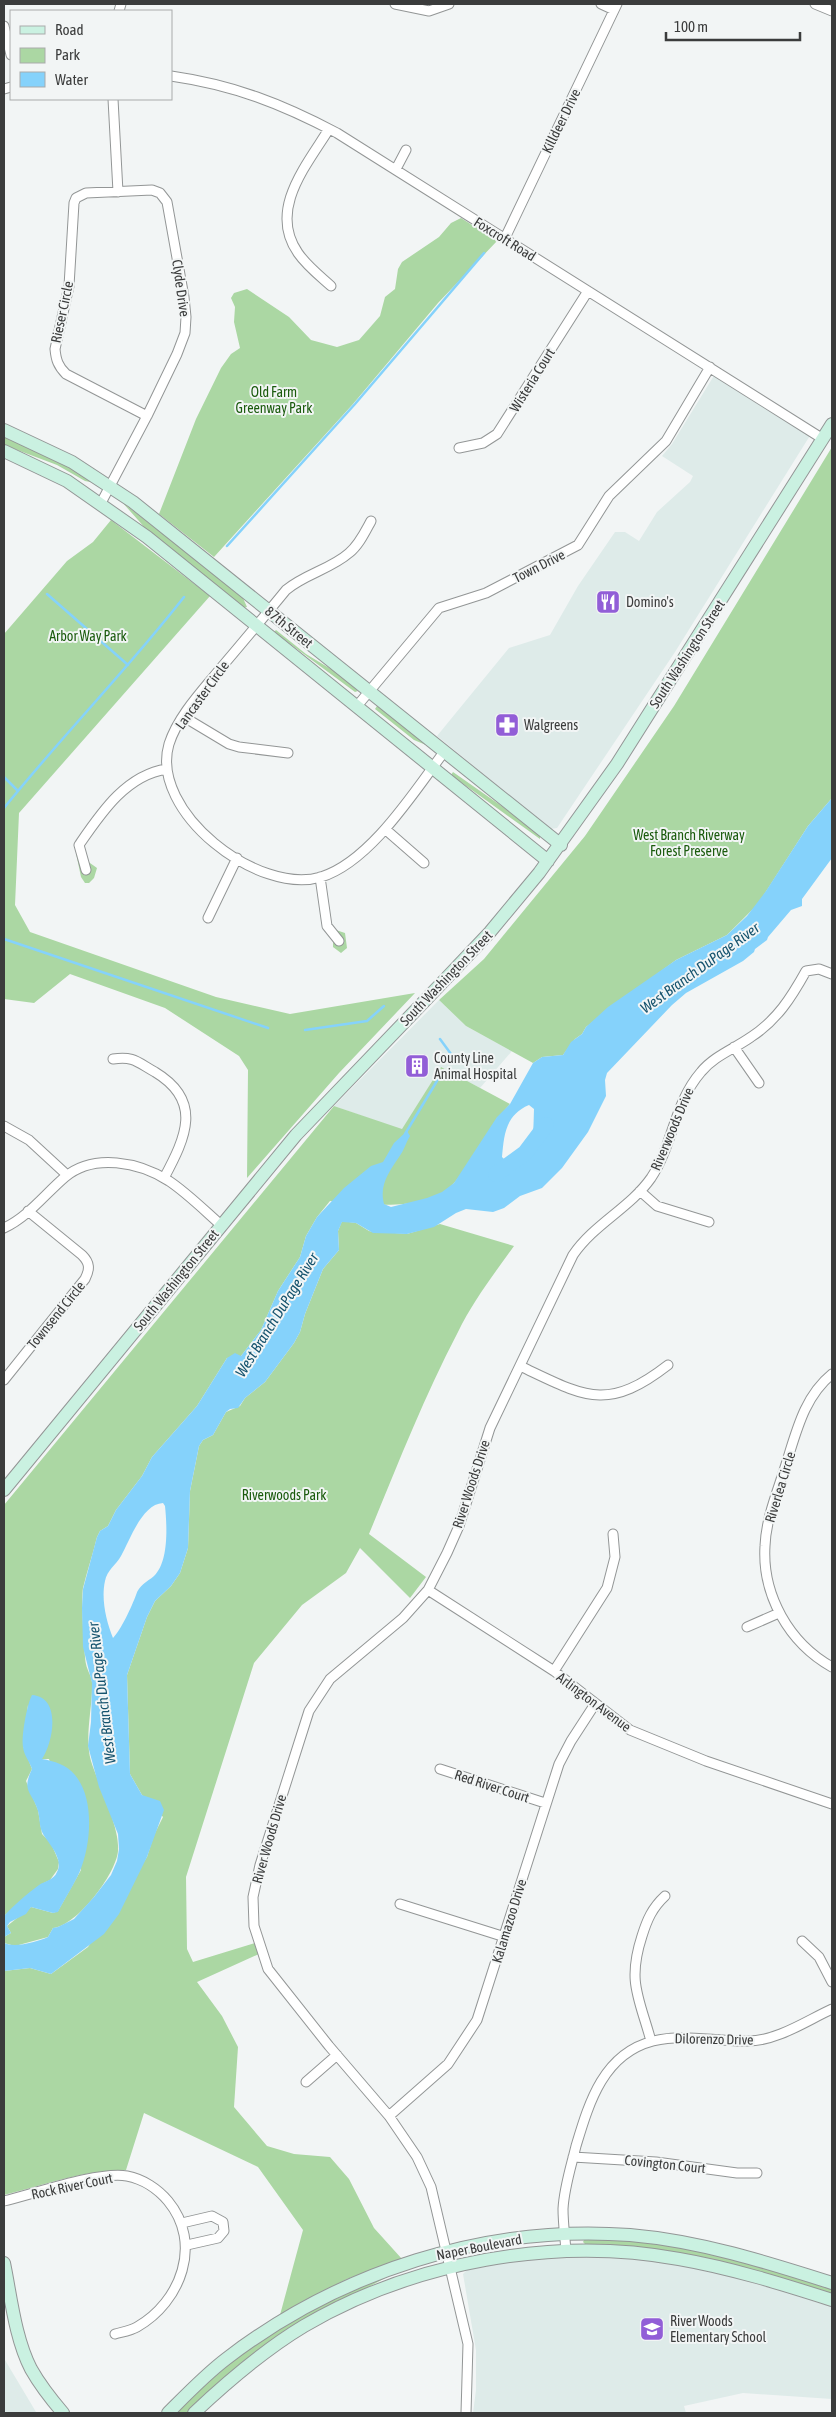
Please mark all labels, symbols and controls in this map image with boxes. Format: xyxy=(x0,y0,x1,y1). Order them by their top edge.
legend xyxy=(10,10,172,100)
scale bar xyxy=(666,10,800,42)
text: 100 m xyxy=(674,18,708,35)
text: Road xyxy=(55,21,84,38)
text: Park xyxy=(55,46,80,63)
text: Water xyxy=(55,71,88,88)
street label: Killdeer Drive xyxy=(538,86,584,156)
street label: Foxcroft Road xyxy=(471,214,539,264)
street label: Clyde Drive xyxy=(169,258,193,318)
street label: Rieser Circle xyxy=(48,280,76,344)
street label: Wisteria Court xyxy=(506,345,558,415)
park label: Old Farm Greenway Park xyxy=(236,384,312,416)
street label: Town Drive xyxy=(510,546,568,586)
restaurant icon: Domino's xyxy=(595,589,621,615)
place label: Domino's xyxy=(626,594,674,610)
street label: South Washington Street xyxy=(646,597,728,711)
street label: 87th Street xyxy=(262,603,316,651)
park label: Arbor Way Park xyxy=(49,628,127,644)
street label: Lancaster Circle xyxy=(172,658,232,732)
pharmacy icon: Walgreens xyxy=(494,712,520,738)
place label: Walgreens xyxy=(524,717,578,733)
park label: West Branch Riverway Forest Preserve xyxy=(633,827,745,859)
water label: West Branch DuPage River xyxy=(637,918,763,1016)
street label: South Washington Street xyxy=(397,927,495,1029)
place label: County Line Animal Hospital xyxy=(434,1050,517,1082)
building icon: County Line Animal Hospital xyxy=(404,1053,430,1079)
street label: Riverwoods Drive xyxy=(647,1085,697,1173)
street label: South Washington Street xyxy=(130,1226,222,1334)
water label: West Branch DuPage River xyxy=(232,1249,322,1380)
street label: Townsend Circle xyxy=(24,1278,88,1352)
street label: River Woods Drive xyxy=(449,1438,493,1530)
street label: Riverlea Circle xyxy=(762,1450,798,1524)
park label: Riverwoods Park xyxy=(242,1487,326,1503)
water label: West Branch DuPage River xyxy=(84,1621,119,1765)
street label: Arlington Avenue xyxy=(554,1669,634,1735)
street label: Red River Court xyxy=(453,1766,531,1806)
street label: River Woods Drive xyxy=(249,1793,289,1885)
street label: Kalamazoo Drive xyxy=(489,1877,529,1965)
street label: Dilorenzo Drive xyxy=(674,2030,754,2048)
street label: Covington Court xyxy=(624,2152,706,2176)
street label: Rock River Court xyxy=(30,2170,114,2202)
street label: Naper Boulevard xyxy=(435,2231,523,2263)
place label: River Woods Elementary School xyxy=(670,2313,766,2345)
school or university icon: River Woods Elementary School xyxy=(639,2316,665,2342)

